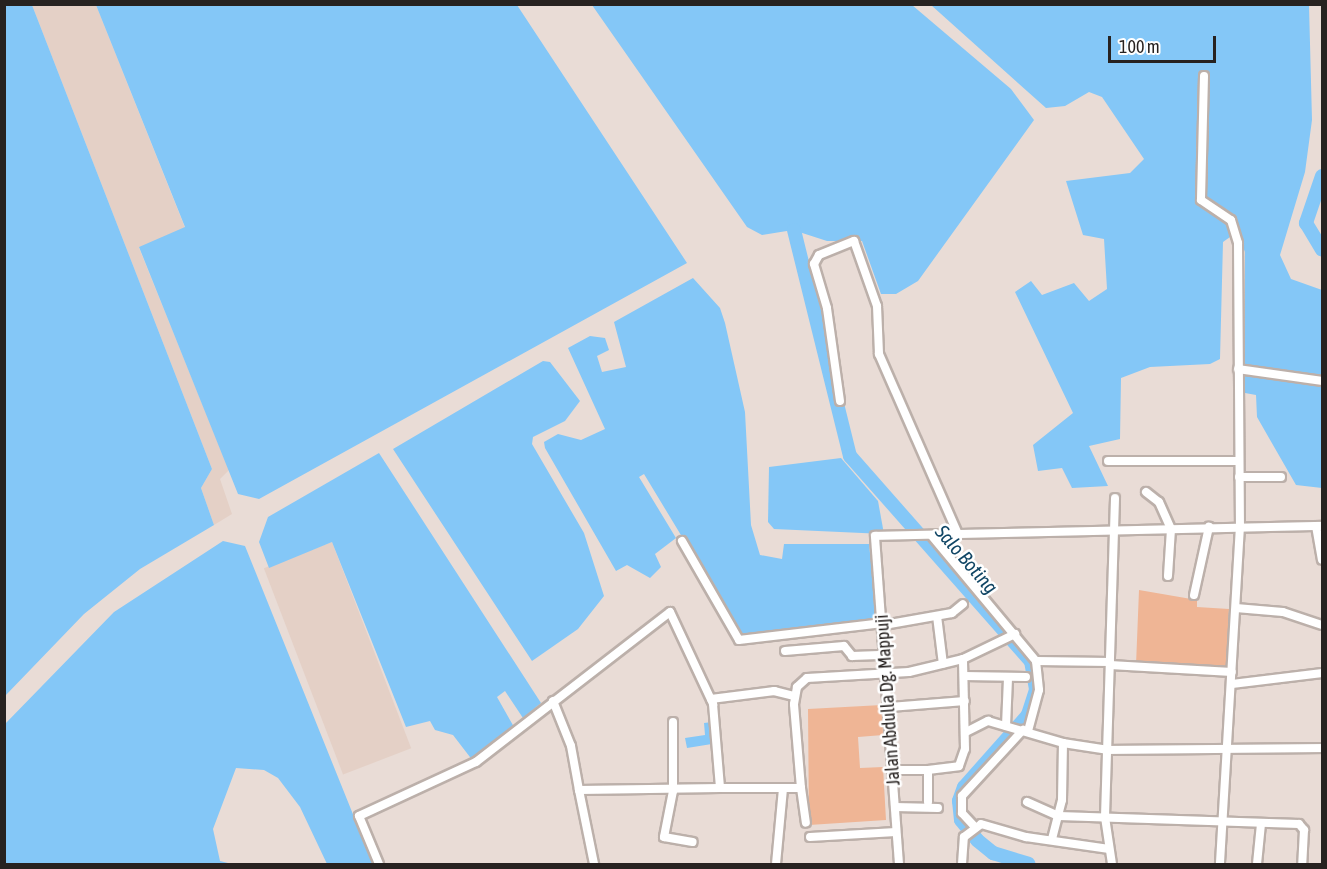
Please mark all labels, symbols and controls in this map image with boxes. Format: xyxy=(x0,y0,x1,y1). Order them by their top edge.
scale bar xyxy=(1111,24,1219,62)
text: 100 m xyxy=(1119,36,1160,57)
water label: Salo Boting xyxy=(931,520,1003,598)
street label: Jalan Abdulla Dg. Mappuji xyxy=(871,614,905,786)

